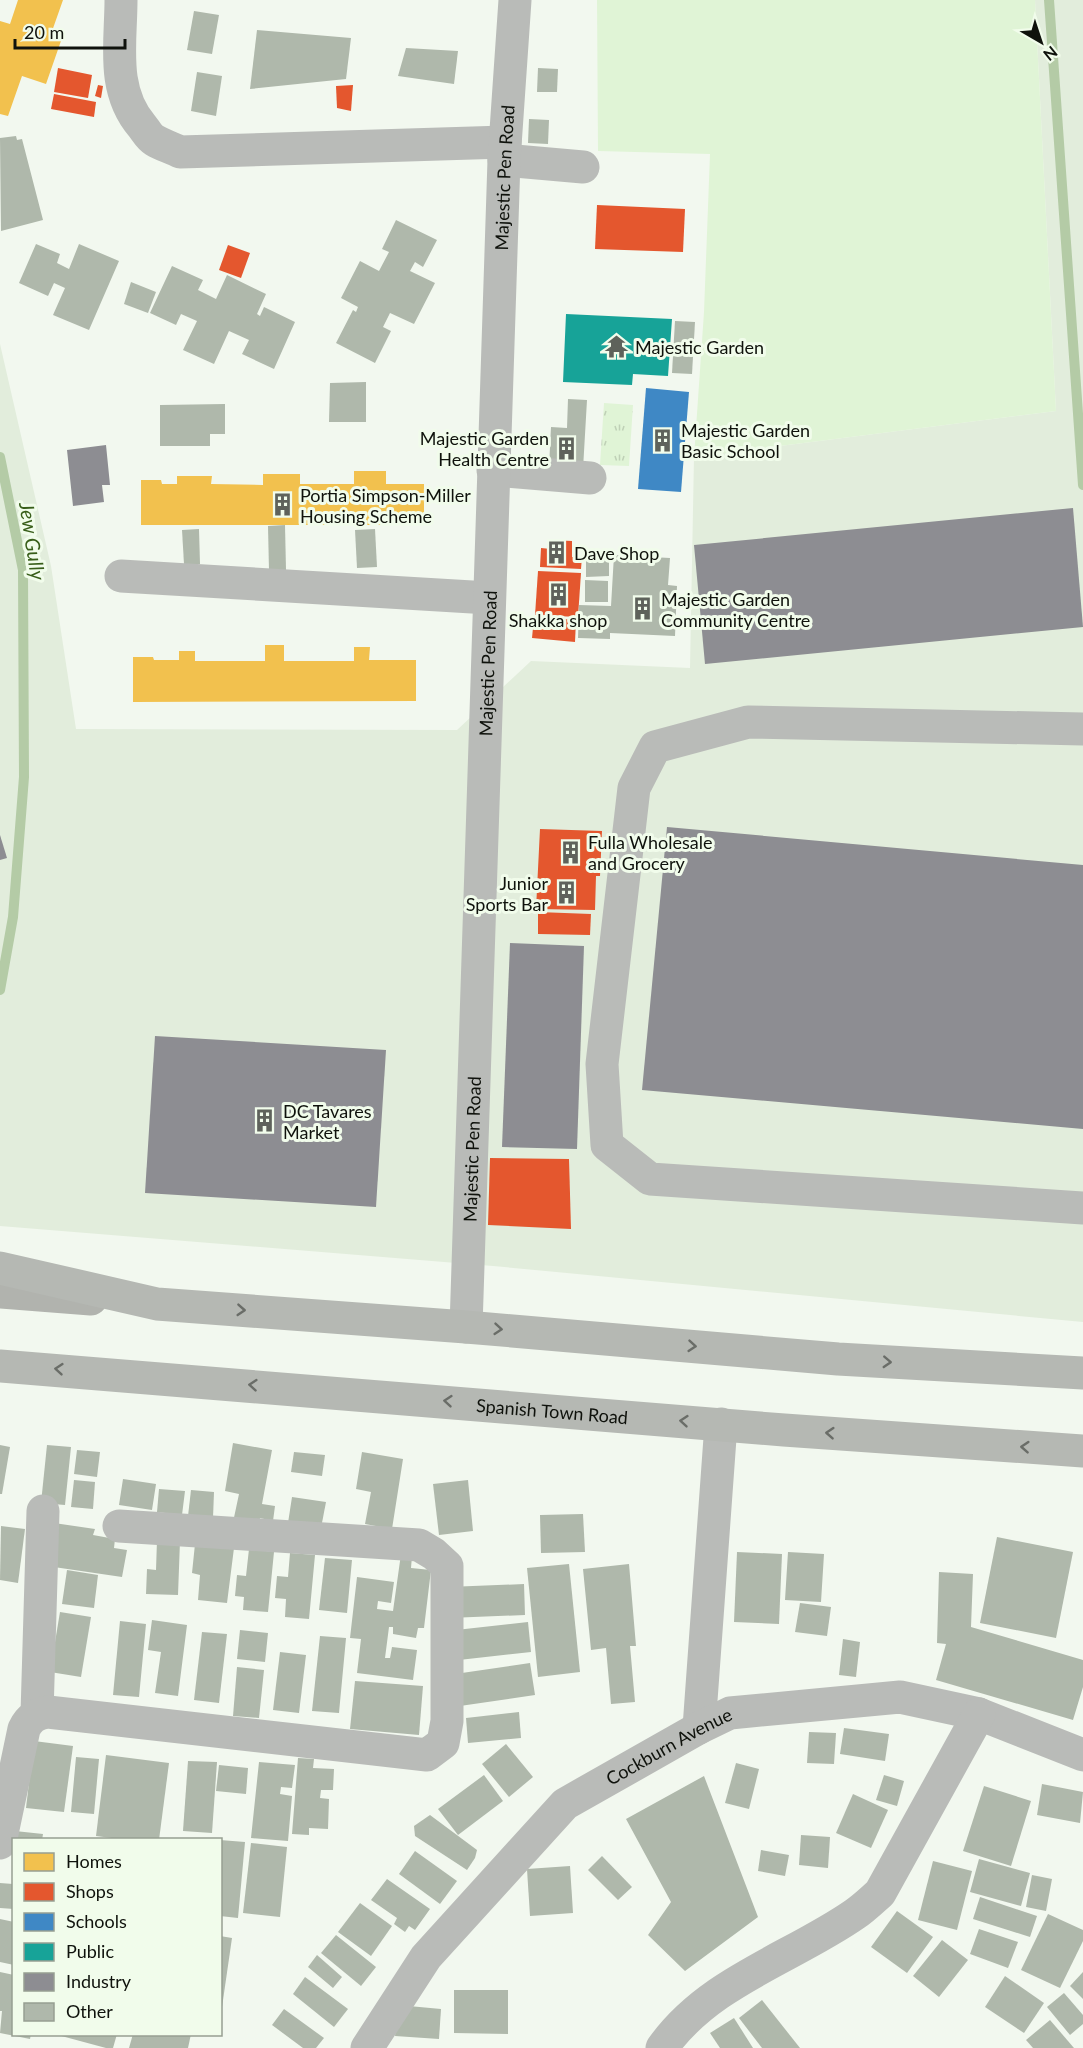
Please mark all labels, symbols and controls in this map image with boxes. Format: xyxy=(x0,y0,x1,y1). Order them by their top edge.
scale bar xyxy=(15,12,124,50)
north arrow xyxy=(1011,12,1071,72)
text: 20 m xyxy=(24,21,64,43)
text: N xyxy=(1040,43,1062,65)
street label: Majestic Pen Road xyxy=(490,104,519,251)
temple icon: Majestic Garden xyxy=(604,334,630,360)
place label: Majestic Garden xyxy=(635,336,764,358)
place label: Majestic Garden Basic School xyxy=(681,419,810,462)
place label: Majestic Garden Health Centre xyxy=(420,427,549,470)
building icon: Majestic Garden Basic School xyxy=(650,427,676,453)
building icon: Majestic Garden Health Centre xyxy=(554,435,580,461)
place label: Portia Simpson-Miller Housing Scheme xyxy=(300,484,471,527)
building icon: Portia Simpson-Miller Housing Scheme xyxy=(269,492,295,518)
water label: Jew Gully xyxy=(15,499,51,582)
building icon: Dave Shop xyxy=(543,540,569,566)
place label: Dave Shop xyxy=(574,542,659,564)
building icon: Shakka shop xyxy=(545,581,571,607)
place label: Majestic Garden Community Centre xyxy=(661,588,810,631)
street label: Majestic Pen Road xyxy=(474,590,501,737)
building icon: Majestic Garden Community Centre xyxy=(630,596,656,622)
place label: Shakka shop xyxy=(509,609,607,631)
place label: Fulla Wholesale and Grocery xyxy=(588,831,712,874)
building icon: Fulla Wholesale and Grocery xyxy=(557,839,583,865)
place label: Junior Sports Bar xyxy=(466,872,548,915)
building icon: Junior Sports Bar xyxy=(553,880,579,906)
street label: Majestic Pen Road xyxy=(458,1076,485,1222)
place label: DC Tavares Market xyxy=(283,1100,372,1143)
building icon: DC Tavares Market xyxy=(252,1108,278,1134)
one-way arrow xyxy=(236,1303,245,1316)
one-way arrow xyxy=(494,1322,503,1335)
one-way arrow xyxy=(688,1339,697,1352)
one-way arrow xyxy=(882,1355,891,1368)
one-way arrow xyxy=(54,1363,63,1376)
one-way arrow xyxy=(249,1379,258,1392)
street label: Spanish Town Road xyxy=(475,1394,629,1428)
one-way arrow xyxy=(443,1395,452,1408)
one-way arrow xyxy=(679,1415,688,1428)
one-way arrow xyxy=(826,1427,835,1440)
one-way arrow xyxy=(1020,1441,1029,1454)
street label: Cockburn Avenue xyxy=(602,1703,735,1790)
legend xyxy=(12,1838,222,2036)
text: Homes xyxy=(66,1850,122,1872)
text: Shops xyxy=(66,1880,114,1902)
text: Schools xyxy=(66,1910,127,1932)
text: Public xyxy=(66,1940,114,1962)
text: Industry xyxy=(66,1970,132,1992)
text: Other xyxy=(66,2000,113,2022)

